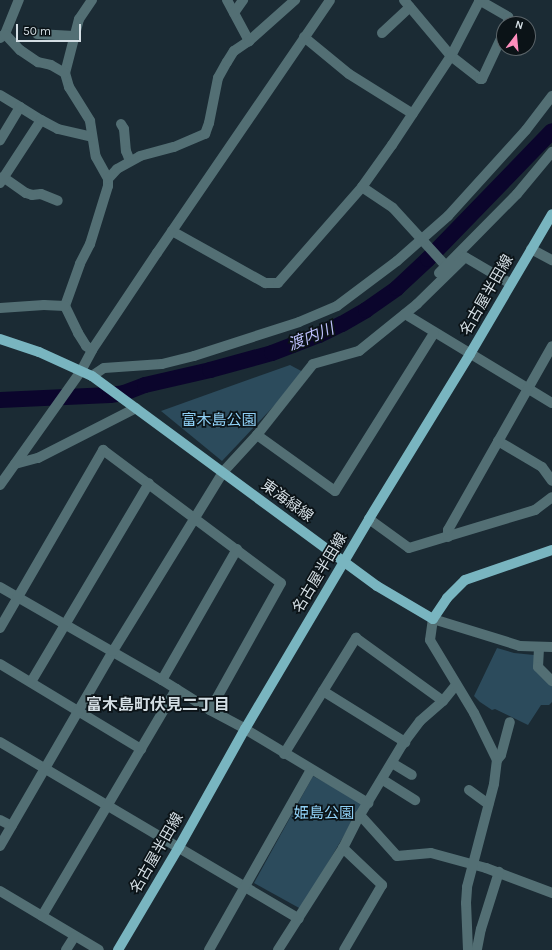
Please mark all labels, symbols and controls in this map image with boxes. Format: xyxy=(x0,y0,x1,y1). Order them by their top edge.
scale bar xyxy=(18,16,83,42)
north arrow xyxy=(496,16,536,56)
text: N xyxy=(514,18,525,32)
text: 50 m xyxy=(23,24,51,38)
street label: 名古屋半田線 xyxy=(457,252,517,338)
water label: 渡内川 xyxy=(285,319,337,355)
park label: 富木島公園 xyxy=(182,412,256,430)
street label: 東海緑線 xyxy=(257,476,317,526)
street label: 名古屋半田線 xyxy=(289,530,351,616)
district label: 富木島町伏見二丁目 xyxy=(86,695,230,715)
park label: 姫島公園 xyxy=(294,805,354,823)
street label: 名古屋半田線 xyxy=(127,810,187,896)

